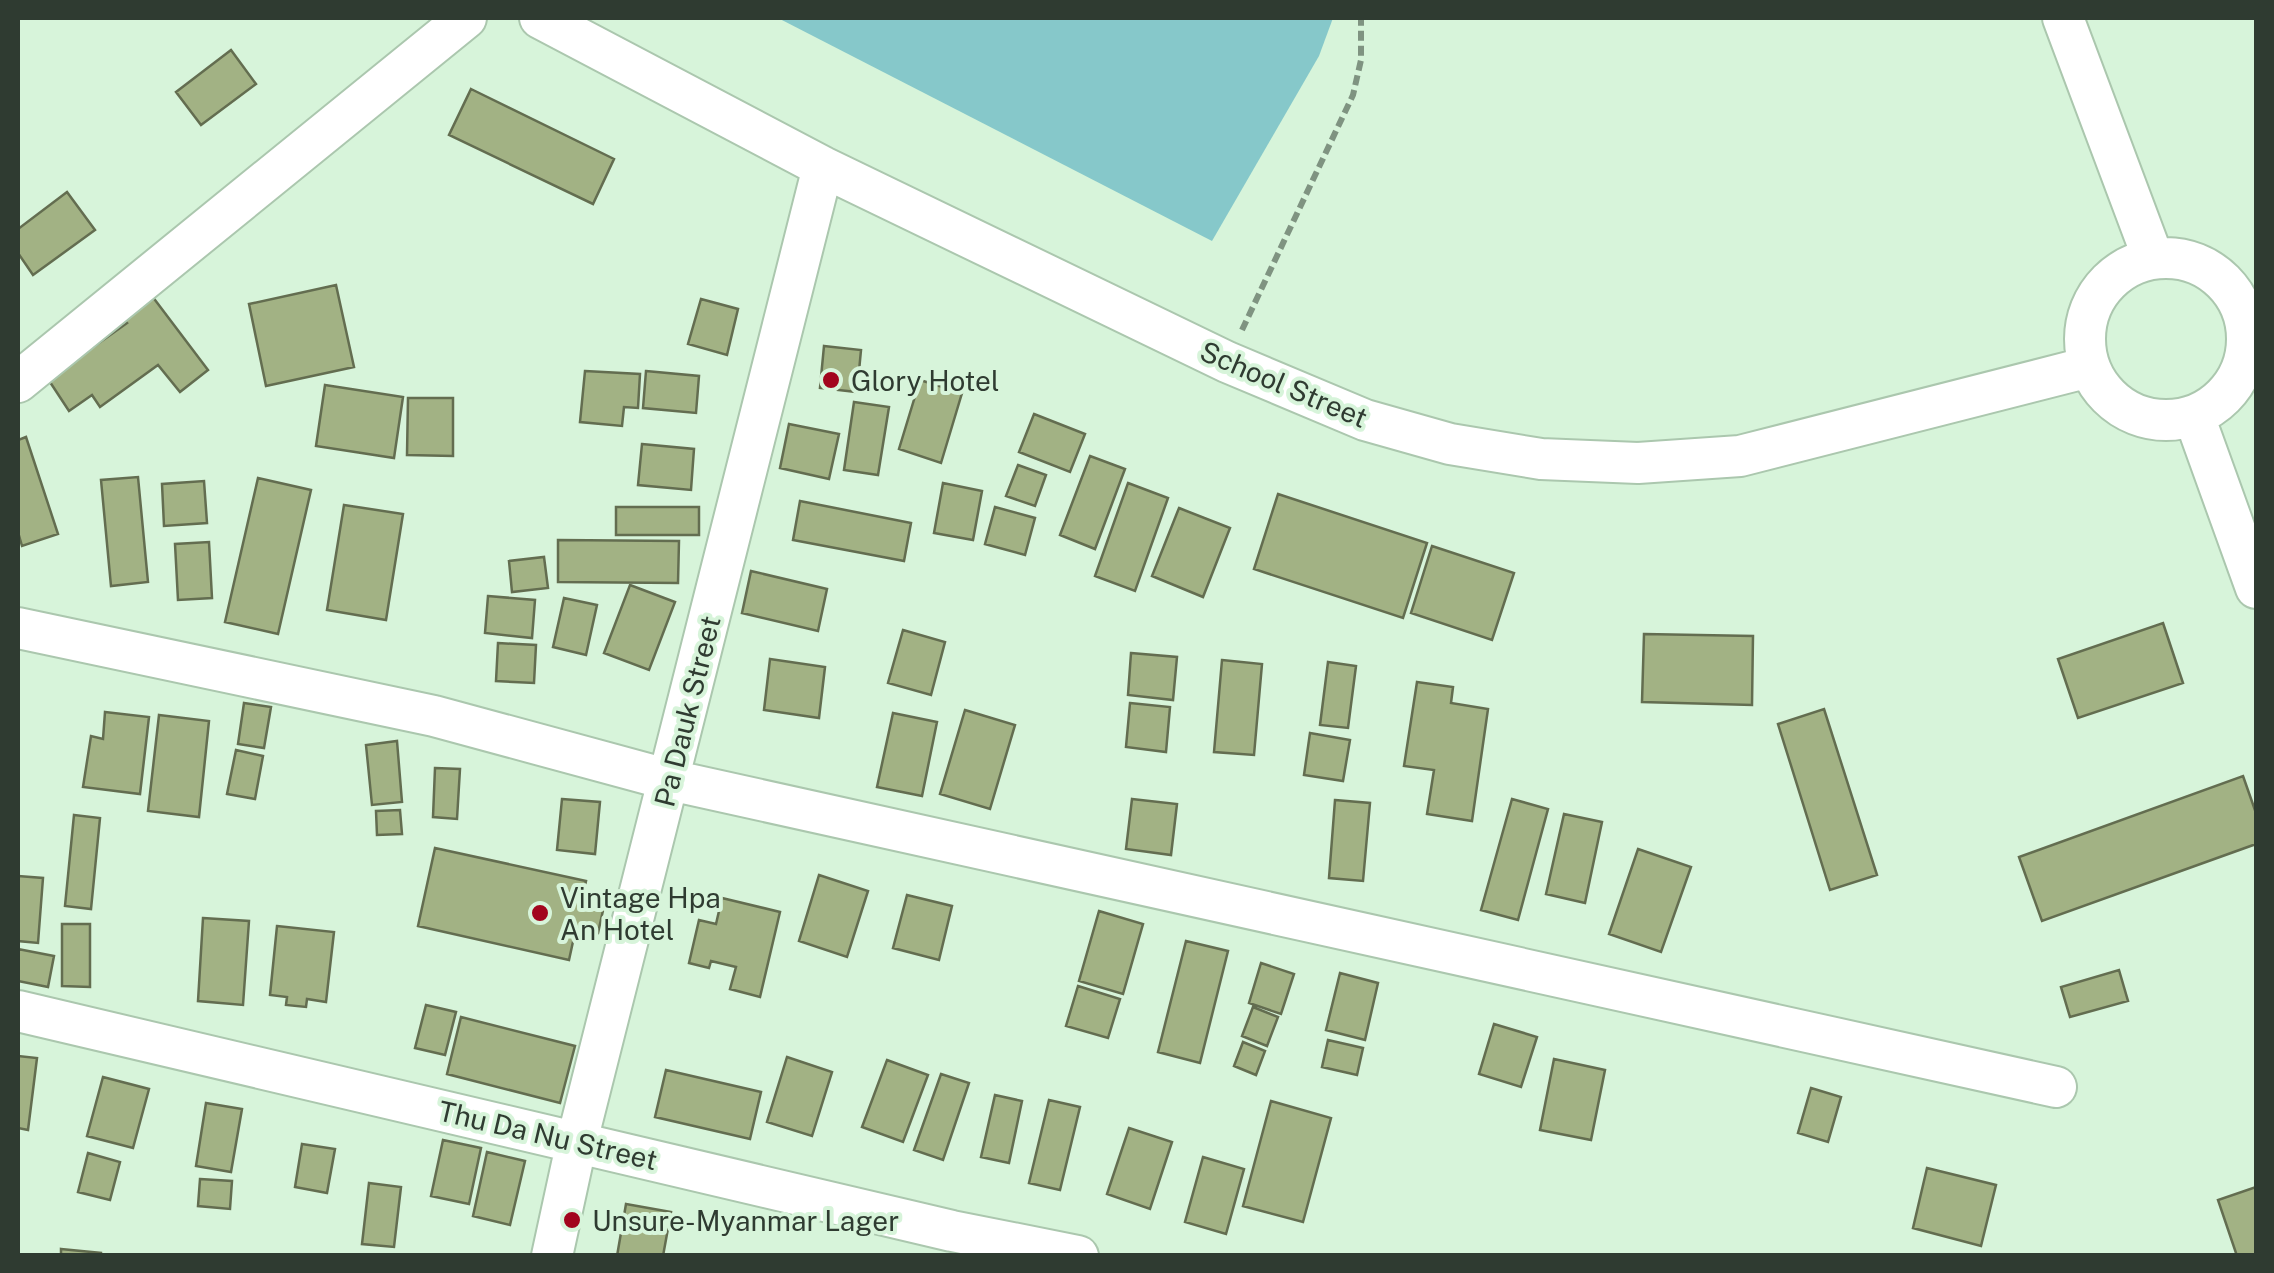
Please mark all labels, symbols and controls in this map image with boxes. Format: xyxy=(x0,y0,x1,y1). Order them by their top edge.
street label: School Street xyxy=(1195,334,1373,434)
place label: Glory Hotel xyxy=(851,364,999,397)
marker: Glory Hotel xyxy=(820,369,842,391)
street label: Pa Dauk Street xyxy=(647,612,727,810)
place label: Vintage Hpa An Hotel xyxy=(560,881,721,946)
marker: Vintage Hpa An Hotel xyxy=(529,902,551,924)
street label: Thu Da Nu Street xyxy=(435,1094,661,1176)
place label: Unsure-Myanmar Lager xyxy=(592,1204,899,1237)
marker: Unsure-Myanmar Lager xyxy=(561,1209,583,1231)

